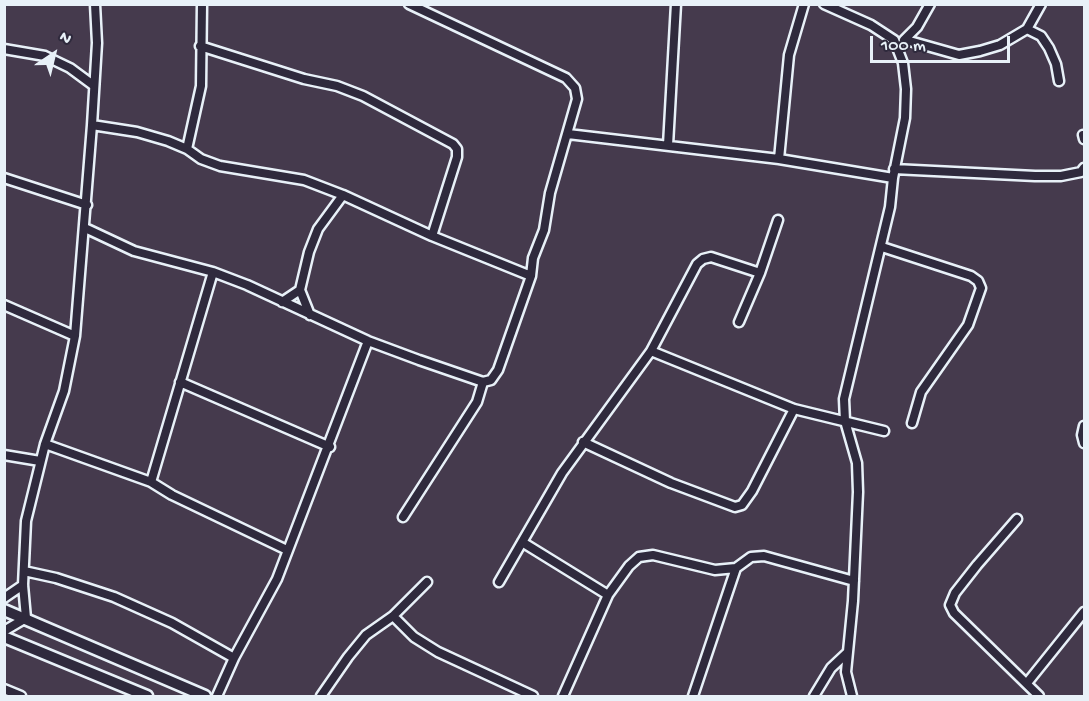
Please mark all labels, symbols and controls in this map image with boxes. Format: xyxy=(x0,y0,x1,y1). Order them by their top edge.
north arrow xyxy=(24,24,84,84)
scale bar xyxy=(873,24,1012,62)
text: N xyxy=(55,28,74,50)
text: 100 m xyxy=(881,36,926,57)

